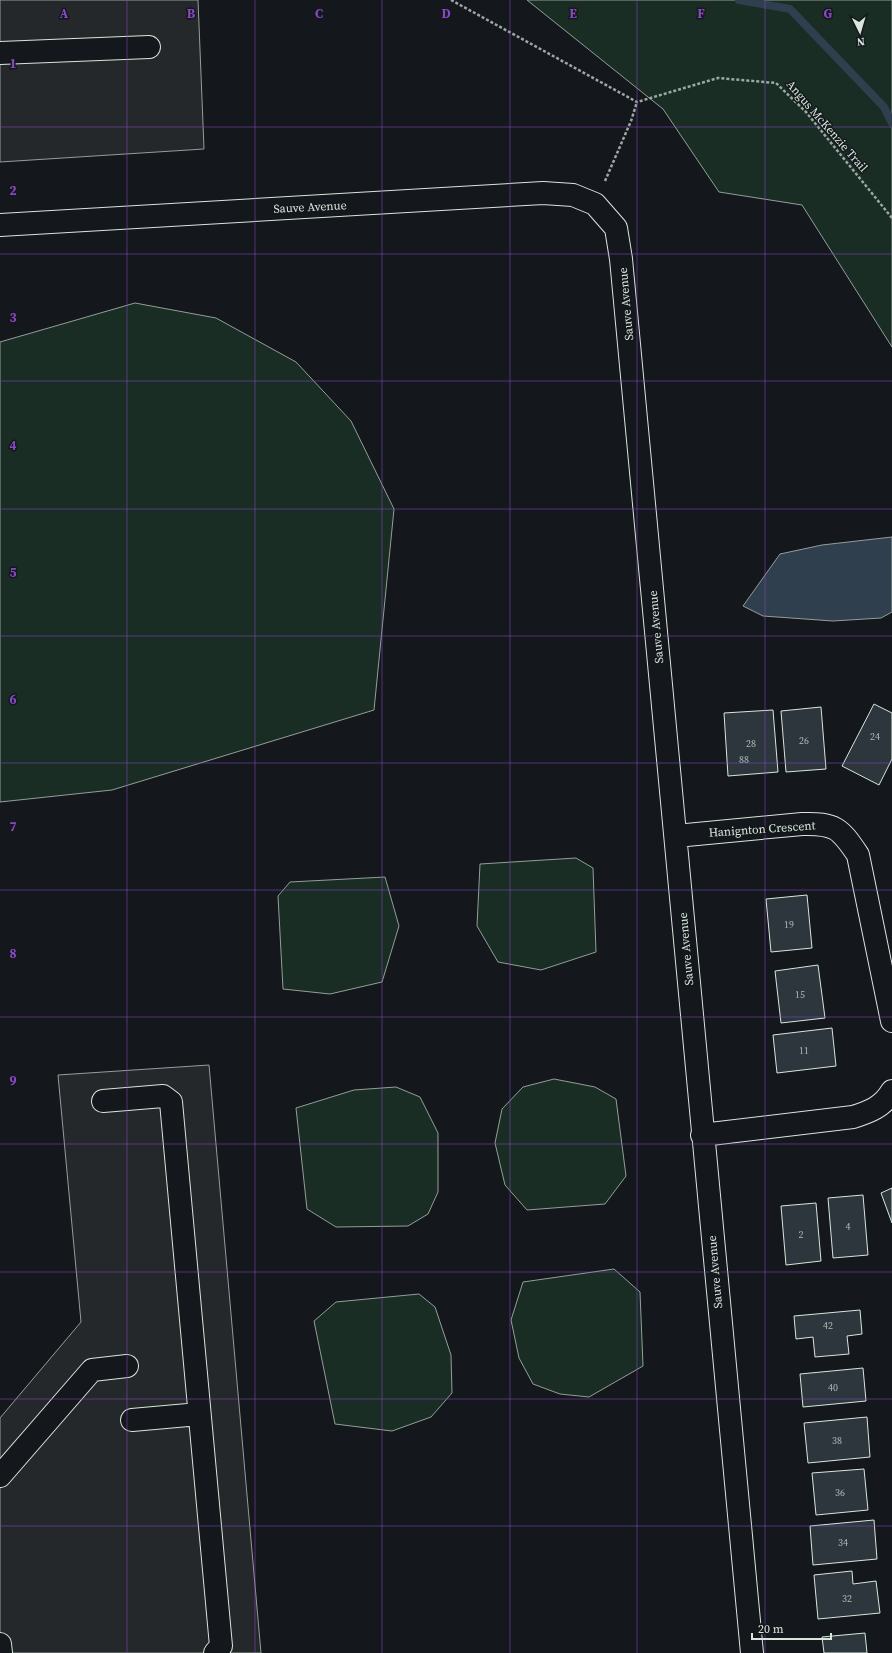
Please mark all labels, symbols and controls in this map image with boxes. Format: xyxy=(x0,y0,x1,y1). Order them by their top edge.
text: A xyxy=(60,5,69,22)
text: B xyxy=(187,5,196,22)
text: C xyxy=(315,5,323,22)
text: D xyxy=(441,5,451,22)
text: E xyxy=(569,5,577,22)
text: F xyxy=(697,5,705,22)
text: G xyxy=(824,5,833,22)
north arrow xyxy=(840,12,880,52)
text: N xyxy=(856,34,865,49)
text: 1 xyxy=(9,55,17,72)
street label: Angus McKenzie Trail xyxy=(783,77,872,176)
text: 2 xyxy=(9,182,17,199)
street label: Sauve Avenue xyxy=(273,197,347,217)
street label: Sauve Avenue xyxy=(615,267,637,341)
text: 3 xyxy=(9,309,17,326)
text: 4 xyxy=(9,437,17,454)
text: 5 xyxy=(9,564,17,581)
street label: Sauve Avenue xyxy=(645,590,667,664)
text: 6 xyxy=(9,691,17,708)
house number: 24 xyxy=(870,730,880,743)
house number: 26 xyxy=(799,734,809,747)
house number: 28 xyxy=(746,737,756,750)
house number: 88 xyxy=(739,753,749,766)
street label: Hanignton Crescent xyxy=(708,817,816,841)
text: 7 xyxy=(9,818,17,835)
street label: Sauve Avenue xyxy=(675,912,697,986)
house number: 19 xyxy=(784,918,794,931)
text: 8 xyxy=(9,945,17,962)
house number: 15 xyxy=(795,988,805,1001)
house number: 11 xyxy=(799,1044,809,1057)
text: 9 xyxy=(9,1072,17,1089)
house number: 4 xyxy=(846,1220,851,1233)
house number: 2 xyxy=(799,1228,804,1241)
street label: Sauve Avenue xyxy=(704,1235,726,1309)
house number: 42 xyxy=(823,1319,833,1332)
house number: 40 xyxy=(828,1381,838,1394)
house number: 38 xyxy=(832,1434,842,1447)
house number: 36 xyxy=(835,1486,845,1499)
house number: 34 xyxy=(838,1536,848,1549)
house number: 32 xyxy=(842,1592,852,1605)
scale bar xyxy=(752,1615,831,1641)
text: 20 m xyxy=(758,1621,784,1637)

